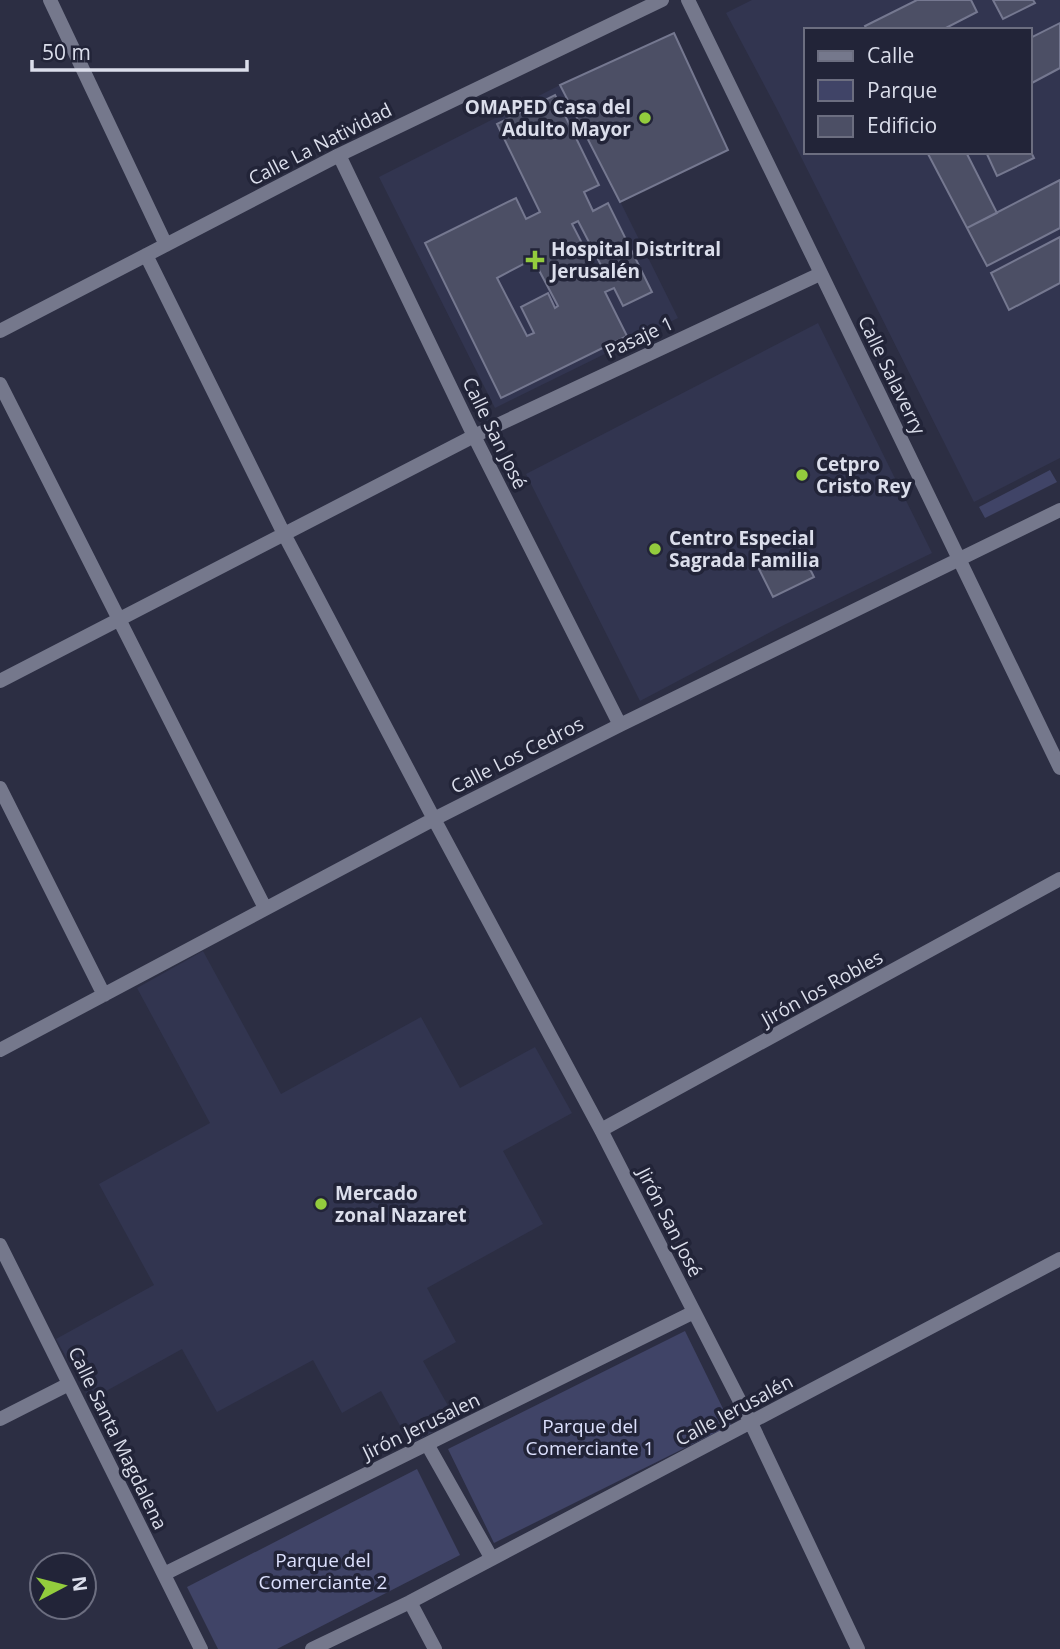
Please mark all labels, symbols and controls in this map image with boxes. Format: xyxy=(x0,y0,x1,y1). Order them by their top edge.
scale bar xyxy=(32,28,247,72)
legend xyxy=(804,28,1032,154)
text: 50 m xyxy=(42,38,91,66)
text: Calle xyxy=(867,41,914,69)
text: Parque xyxy=(867,76,937,104)
place label: OMAPED Casa del Adulto Mayor xyxy=(465,94,631,142)
street label: Calle La Natividad xyxy=(244,97,396,191)
marker: OMAPED Casa del Adulto Mayor xyxy=(637,110,653,126)
text: Edificio xyxy=(867,111,937,139)
place label: Hospital Distritral Jerusalén xyxy=(549,236,721,284)
marker: Hospital Distritral Jerusalén xyxy=(525,250,545,270)
street label: Pasaje 1 xyxy=(600,310,678,364)
street label: Calle Salaverry xyxy=(852,311,932,439)
street label: Calle San José xyxy=(457,373,533,493)
place label: Cetpro Cristo Rey xyxy=(816,451,912,499)
marker: Cetpro Cristo Rey xyxy=(794,467,810,483)
place label: Centro Especial Sagrada Familia xyxy=(669,525,820,573)
marker: Centro Especial Sagrada Familia xyxy=(647,541,663,557)
street label: Calle Los Cedros xyxy=(446,710,588,800)
street label: Jirón los Robles xyxy=(755,944,887,1033)
street label: Jirón San José xyxy=(630,1161,709,1281)
place label: Mercado zonal Nazaret xyxy=(335,1180,467,1228)
marker: Mercado zonal Nazaret xyxy=(313,1196,329,1212)
street label: Calle Santa Magdalena xyxy=(62,1342,174,1534)
street label: Calle Jerusalén xyxy=(671,1368,797,1452)
street label: Jirón Jerusalen xyxy=(356,1386,484,1467)
park label: Parque del Comerciante 1 xyxy=(526,1413,654,1461)
park label: Parque del Comerciante 2 xyxy=(259,1547,387,1595)
north arrow xyxy=(28,1551,98,1621)
text: N xyxy=(66,1575,94,1593)

